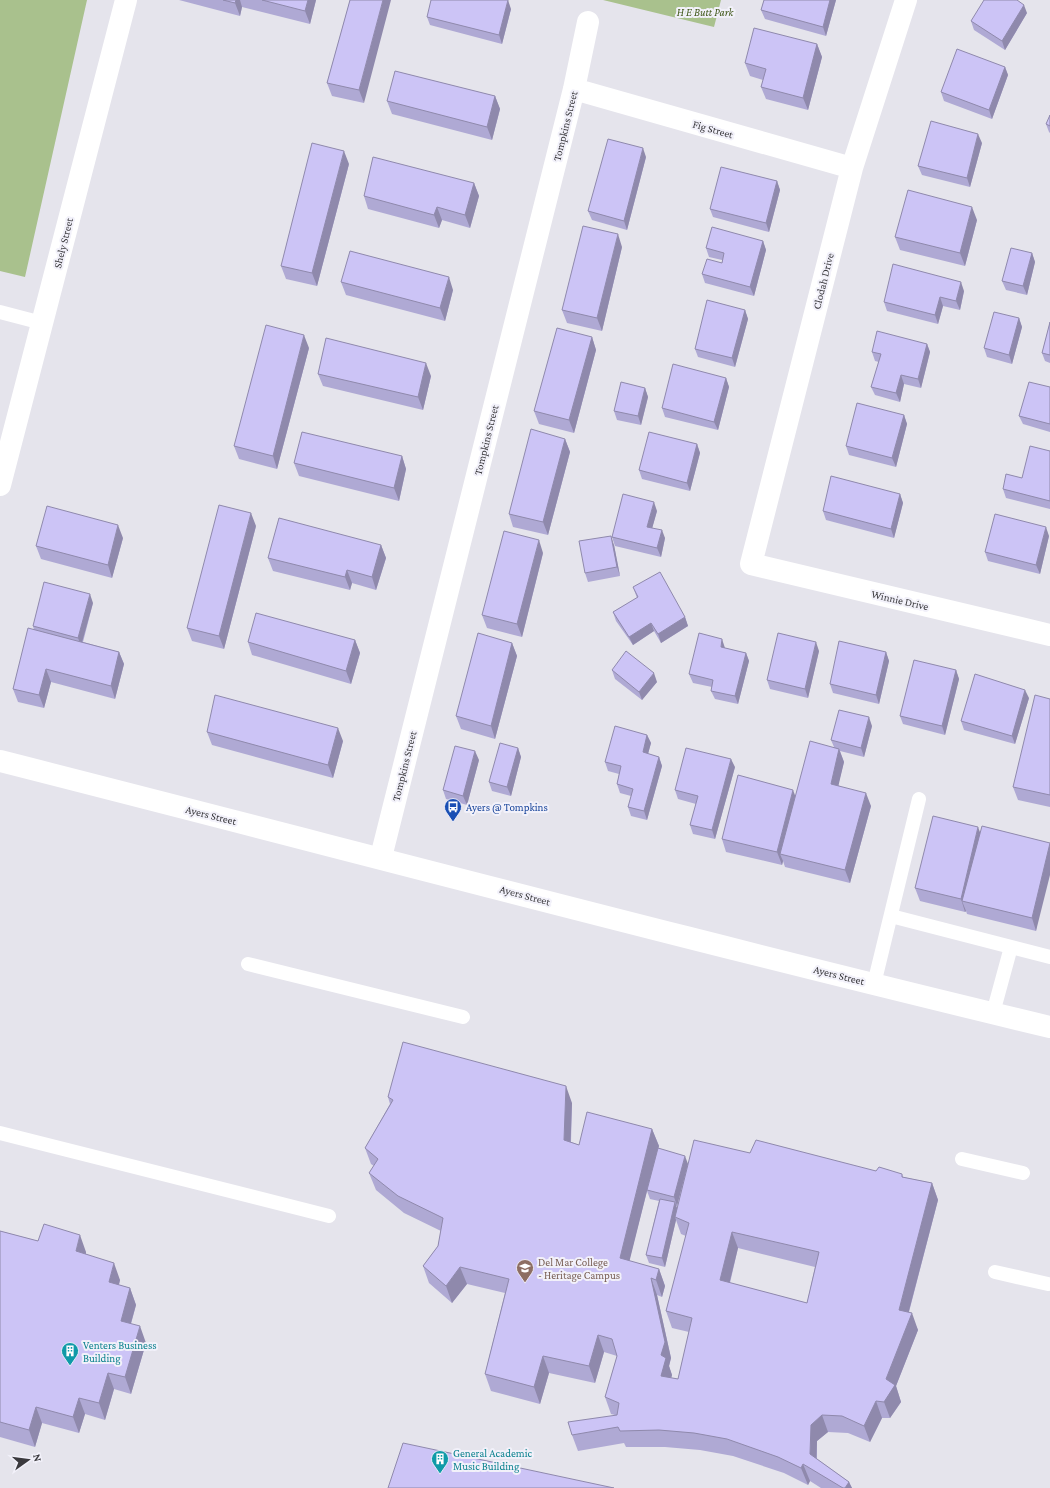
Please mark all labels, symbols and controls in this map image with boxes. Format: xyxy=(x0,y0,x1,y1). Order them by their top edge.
park label: H E Butt Park xyxy=(677,6,734,18)
street label: Tompkins Street xyxy=(550,89,581,163)
street label: Fig Street xyxy=(691,118,735,142)
street label: Shely Street xyxy=(51,216,76,270)
street label: Clodah Drive xyxy=(810,251,836,310)
street label: Tompkins Street xyxy=(471,403,502,477)
street label: Winnie Drive xyxy=(870,588,930,612)
street label: Tompkins Street xyxy=(389,729,420,803)
bus stop icon: Ayers @ Tompkins xyxy=(443,797,463,822)
place label: Ayers @ Tompkins xyxy=(466,801,548,814)
street label: Ayers Street xyxy=(184,803,238,828)
street label: Ayers Street xyxy=(498,882,552,909)
street label: Ayers Street xyxy=(812,963,866,988)
place label: Del Mar College - Heritage Campus xyxy=(538,1256,620,1282)
school or university icon: Del Mar College - Heritage Campus xyxy=(515,1258,535,1283)
place label: Venters Business Building xyxy=(83,1339,157,1365)
building icon: Venters Business Building xyxy=(60,1341,80,1366)
north arrow xyxy=(8,1440,48,1480)
place label: General Academic Music Building xyxy=(453,1447,533,1473)
building icon: General Academic Music Building xyxy=(430,1449,450,1474)
text: N xyxy=(31,1452,45,1463)

